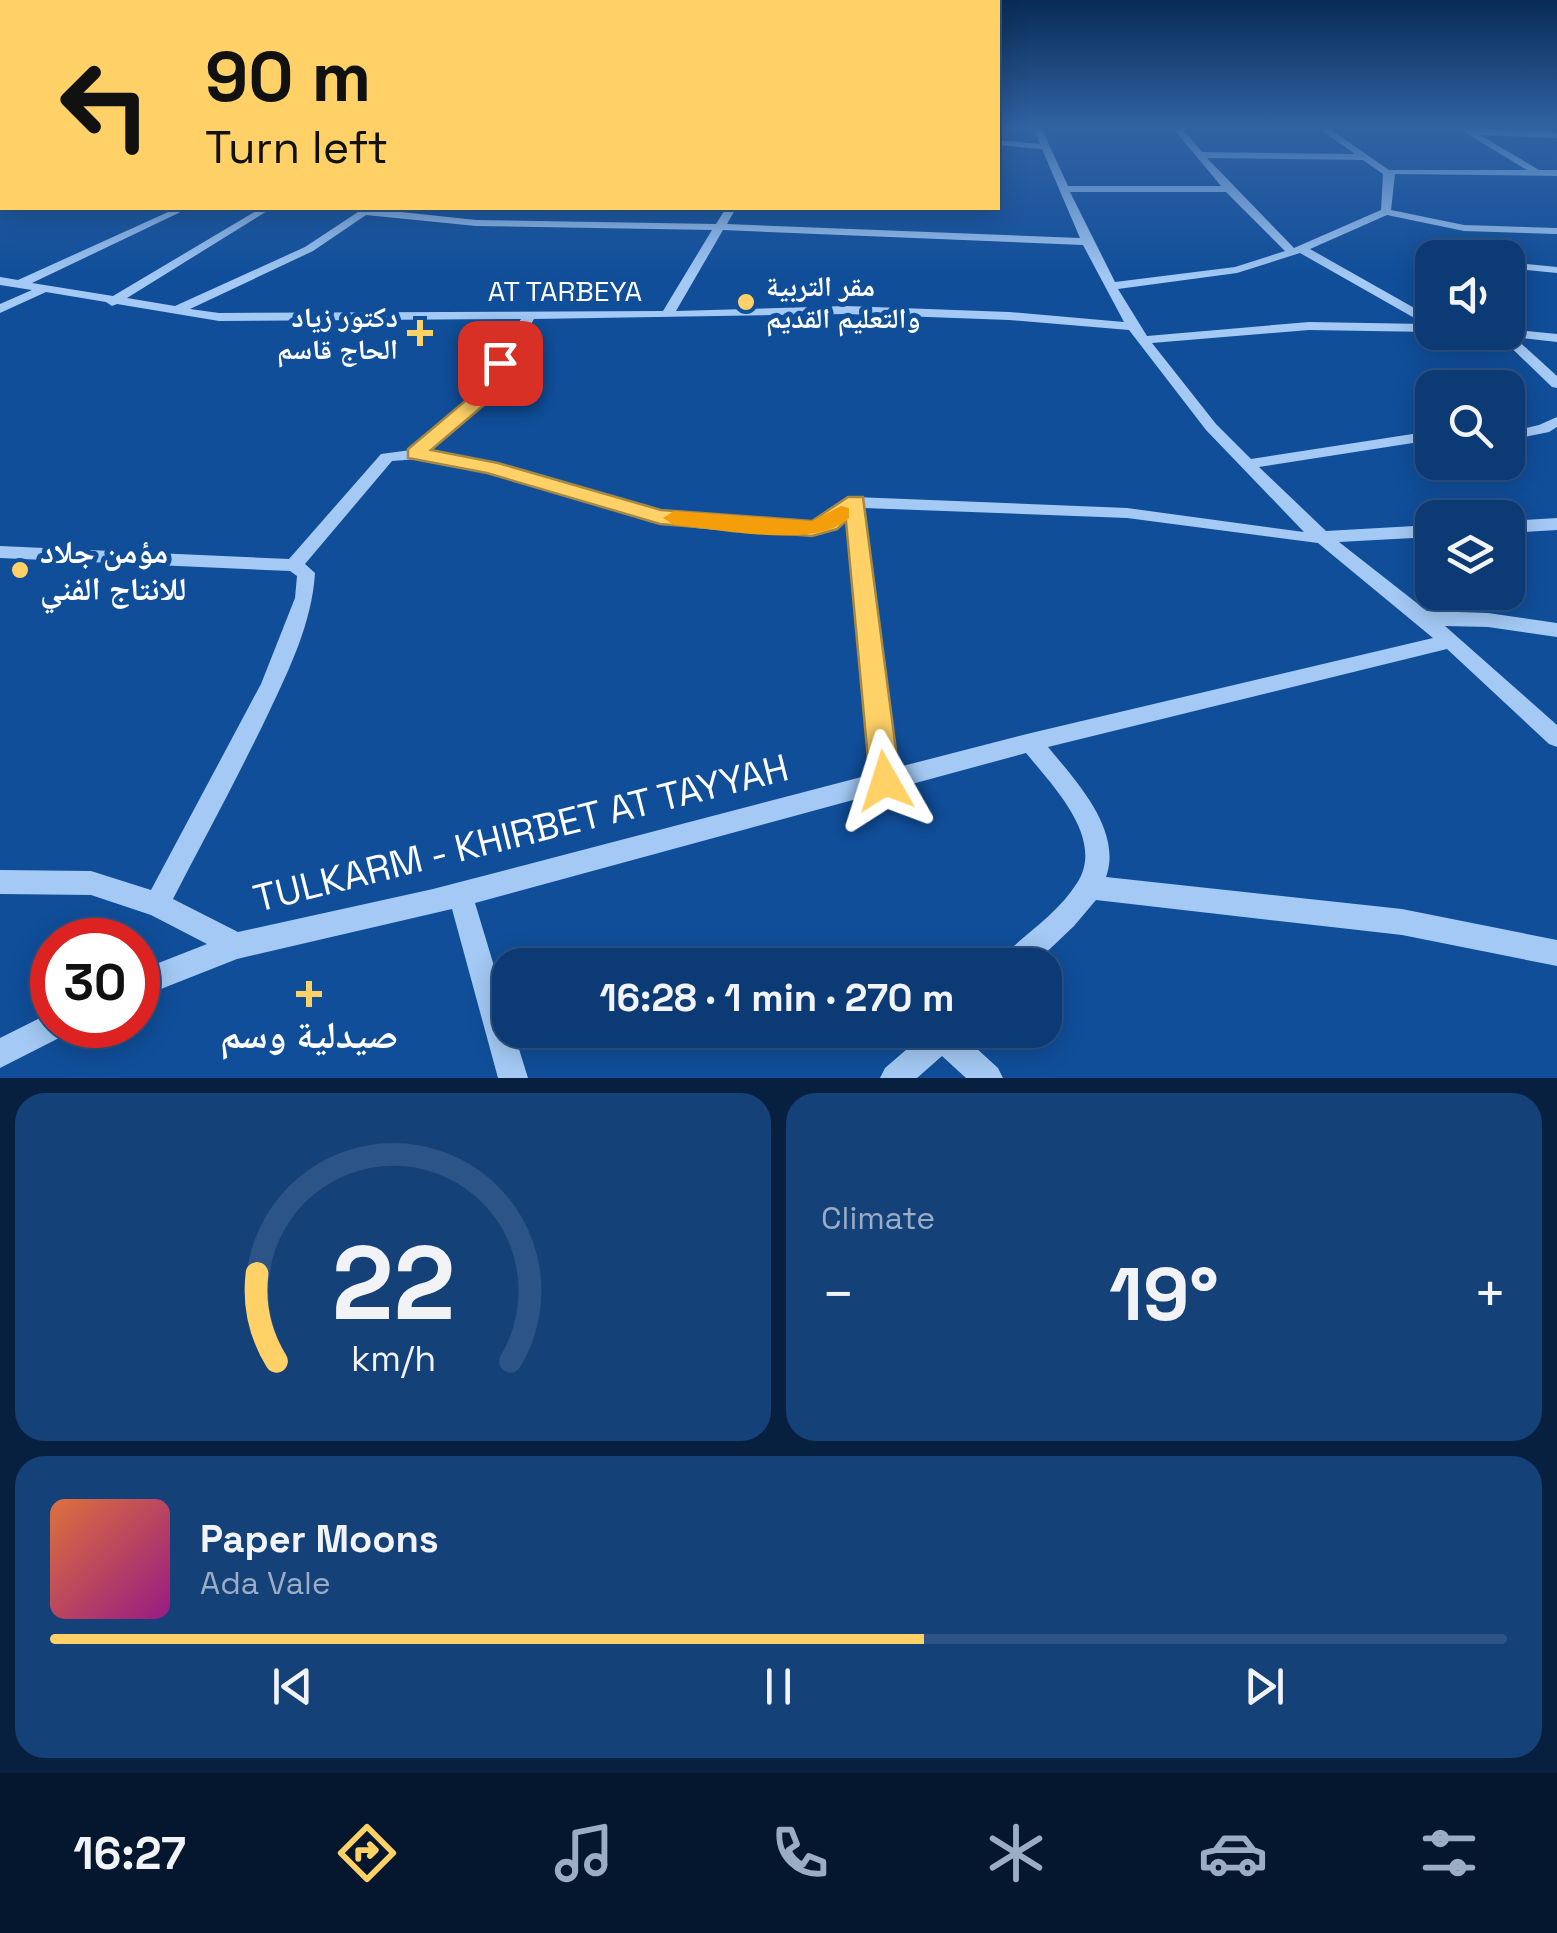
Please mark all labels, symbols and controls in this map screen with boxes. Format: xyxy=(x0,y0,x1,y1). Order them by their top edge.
text: 90 m xyxy=(205,32,371,121)
icon: left xyxy=(40,40,170,170)
text: Turn left xyxy=(205,119,388,176)
map controls xyxy=(1415,240,1525,610)
button: sound xyxy=(1415,240,1525,350)
place label: مقر التربية والتعليم القديم xyxy=(766,268,920,337)
street label: AT TARBEYA xyxy=(488,273,642,309)
marker: مقر التربية والتعليم القديم xyxy=(735,291,757,313)
place label: دكتور زياد الحاج قاسم xyxy=(277,299,398,368)
marker: دكتور زياد الحاج قاسم xyxy=(407,320,433,346)
pin xyxy=(458,321,543,406)
icon: arrive xyxy=(473,336,528,391)
button: search xyxy=(1415,370,1525,480)
button: layers xyxy=(1415,500,1525,610)
place label: مؤمن جلاد للانتاج الفني xyxy=(40,532,186,614)
marker: مؤمن جلاد للانتاج الفني xyxy=(9,559,31,581)
position arrow xyxy=(833,729,937,833)
street label: TULKARM - KHIRBET AT TAYYAH xyxy=(249,743,793,923)
speed limit sign: 30 xyxy=(30,918,160,1048)
text: 16:28 · 1 min · 270 m xyxy=(599,974,955,1022)
marker: صيدلية وسم xyxy=(296,981,322,1007)
place label: صيدلية وسم xyxy=(220,1011,398,1060)
text: Climate xyxy=(821,1198,935,1238)
text: 22 xyxy=(331,1217,455,1349)
text: 19° xyxy=(1109,1246,1219,1342)
text: − xyxy=(821,1259,855,1329)
text: + xyxy=(1473,1259,1507,1329)
text: km/h xyxy=(350,1336,436,1381)
text: Paper Moons xyxy=(200,1515,439,1563)
text: Ada Vale xyxy=(200,1563,331,1603)
icon: previous xyxy=(265,1659,320,1714)
icon: pause xyxy=(751,1659,806,1714)
icon: next xyxy=(1237,1659,1292,1714)
icon: directions xyxy=(332,1818,402,1888)
icon: music xyxy=(549,1818,619,1888)
icon: phone xyxy=(765,1818,835,1888)
icon: climate xyxy=(981,1818,1051,1888)
icon: car xyxy=(1198,1818,1268,1888)
icon: filters xyxy=(1414,1818,1484,1888)
text: 16:27 xyxy=(73,1825,186,1882)

